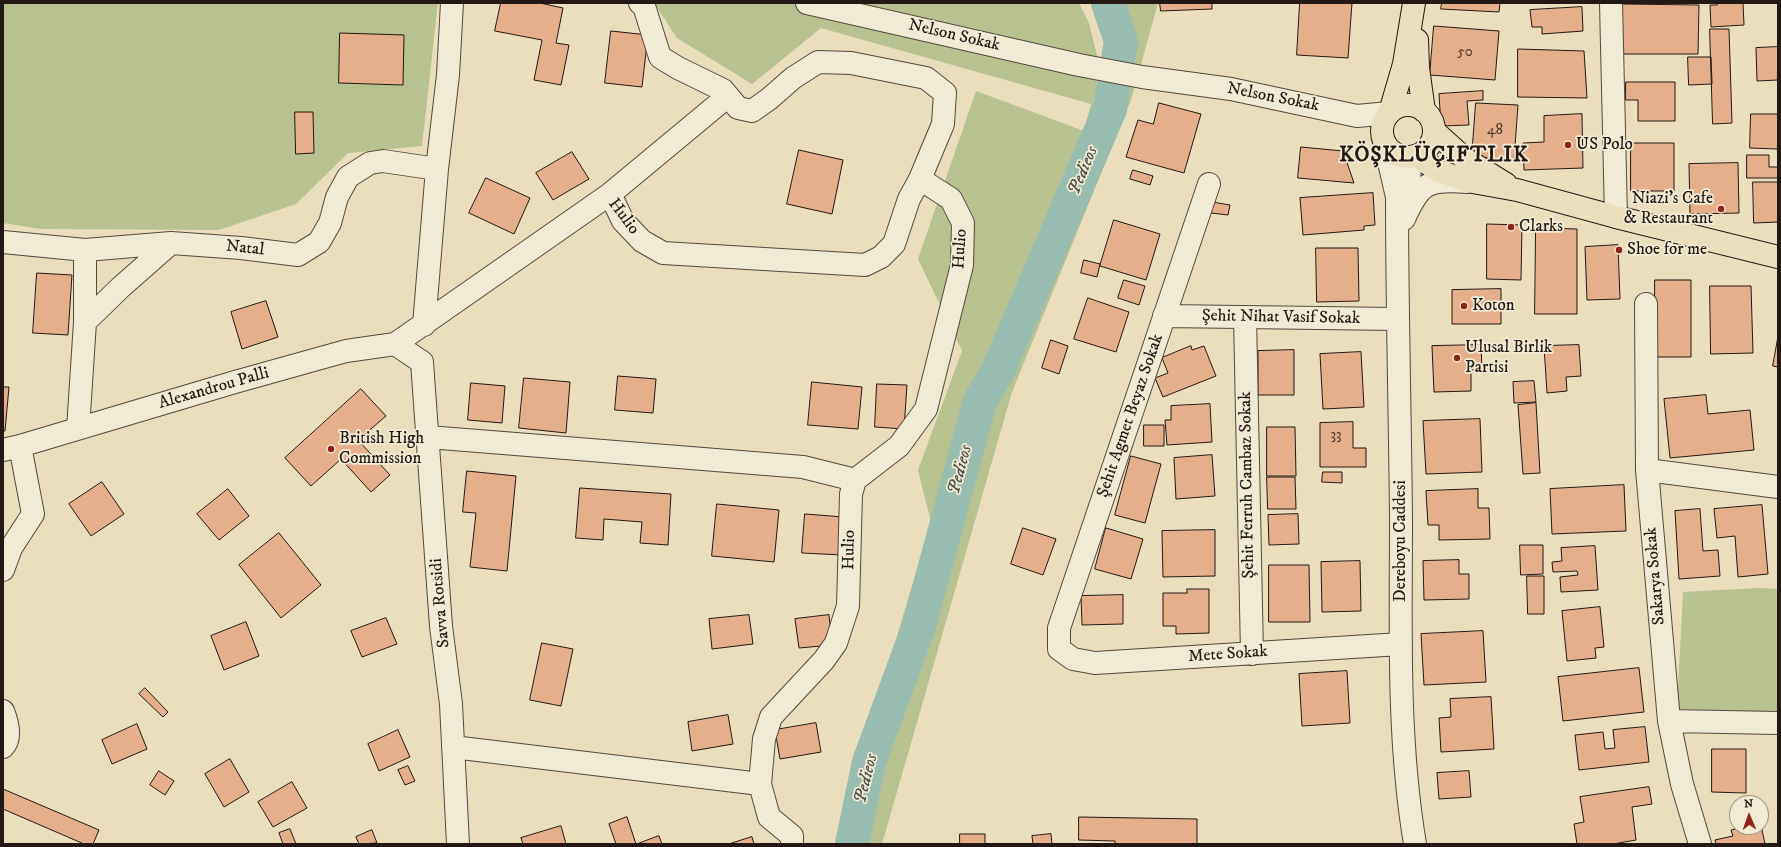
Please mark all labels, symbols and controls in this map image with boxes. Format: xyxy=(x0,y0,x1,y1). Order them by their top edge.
street label: Nelson Sokak xyxy=(906,16,1002,56)
house number: 50 xyxy=(1457,44,1473,62)
street label: Nelson Sokak xyxy=(1225,79,1321,117)
house number: 48 xyxy=(1487,122,1503,140)
place label: US Polo xyxy=(1576,135,1633,155)
marker: US Polo xyxy=(1563,140,1573,150)
water label: Pedieos xyxy=(1064,144,1104,198)
district label: KÖŞKLÜÇIFTLIK xyxy=(1339,144,1529,170)
place label: Niazi's Cafe & Restaurant xyxy=(1624,189,1713,229)
street label: Hulio xyxy=(603,195,643,239)
marker: Niazi's Cafe & Restaurant xyxy=(1716,204,1726,214)
place label: Clarks xyxy=(1519,217,1563,237)
marker: Clarks xyxy=(1506,222,1516,232)
street label: Hulio xyxy=(949,228,973,270)
street label: Natal xyxy=(225,237,265,261)
place label: Shoe for me xyxy=(1627,240,1707,260)
marker: Shoe for me xyxy=(1614,245,1624,255)
place label: Koton xyxy=(1472,296,1515,316)
marker: Koton xyxy=(1459,301,1469,311)
street label: Şehit Nihat Vasif Sokak xyxy=(1202,306,1360,330)
street label: Şehit Agmet Beyaz Sokak xyxy=(1093,332,1169,500)
place label: Ulusal Birlik Partisi xyxy=(1465,338,1552,378)
marker: Ulusal Birlik Partisi xyxy=(1452,353,1462,363)
street label: Alexandrou Palli xyxy=(156,363,272,415)
street label: Şehit Ferruh Cambaz Sokak xyxy=(1236,391,1260,579)
house number: 33 xyxy=(1330,427,1342,445)
place label: British High Commission xyxy=(339,429,424,469)
water label: Pedieos xyxy=(944,443,978,497)
marker: British High Commission xyxy=(326,444,336,454)
street label: Dereboyu Caddesi xyxy=(1391,480,1411,602)
street label: Sakarya Sokak xyxy=(1642,526,1670,626)
street label: Hulio xyxy=(839,530,861,570)
street label: Savva Rotsidi xyxy=(427,557,455,649)
street label: Mete Sokak xyxy=(1188,642,1268,668)
water label: Pedieos xyxy=(850,752,884,806)
north arrow xyxy=(1729,795,1769,835)
text: N xyxy=(1744,797,1753,811)

